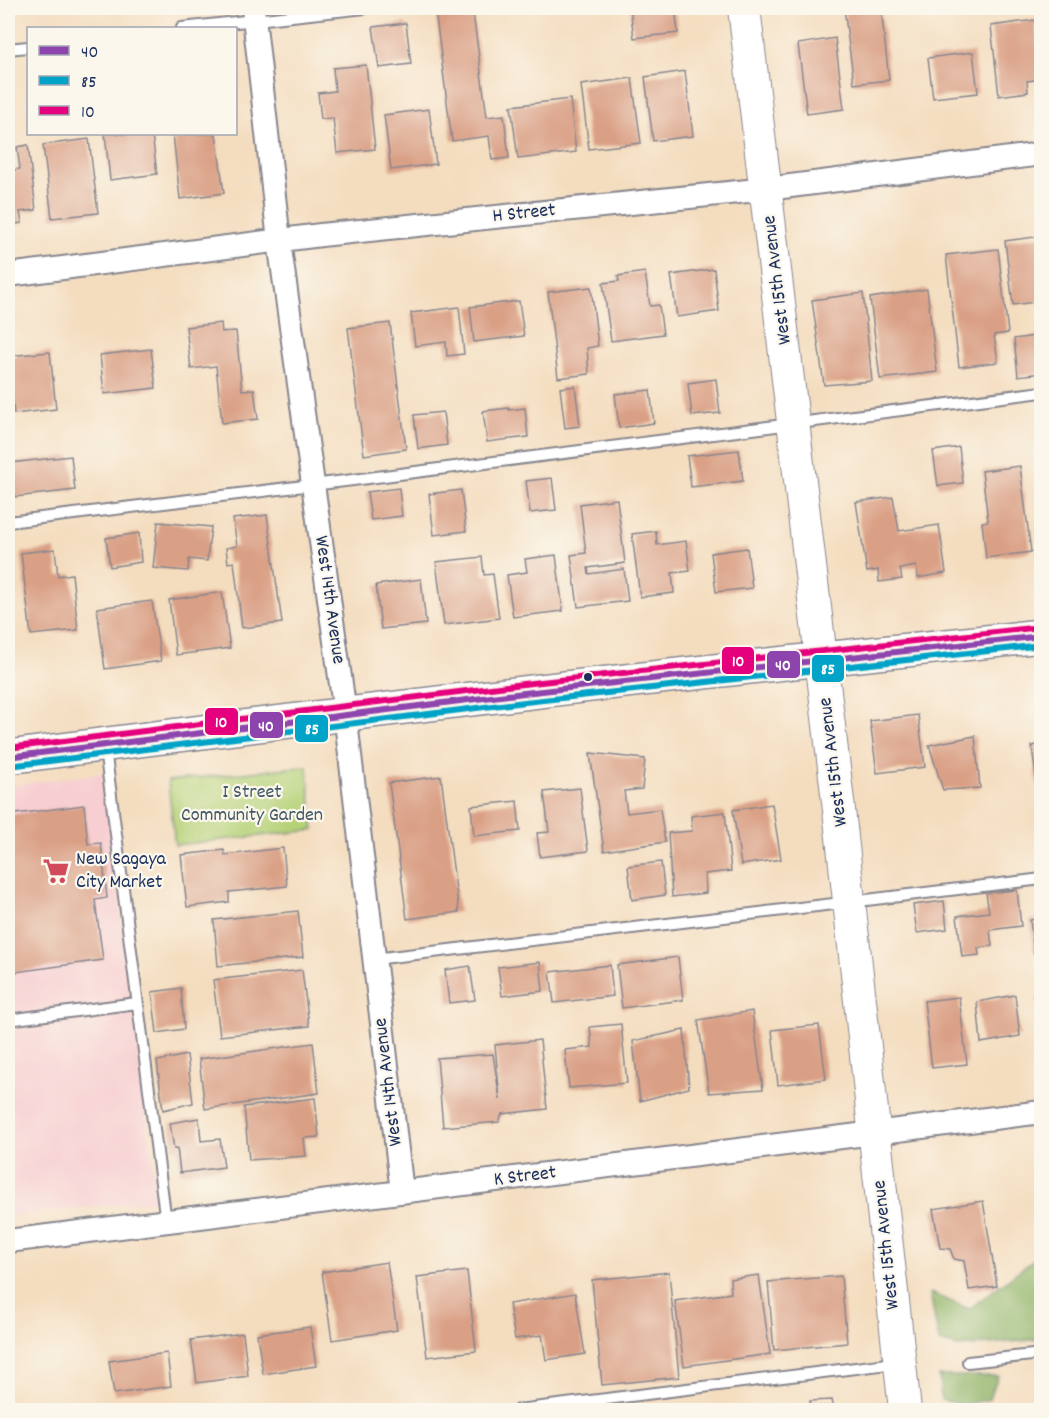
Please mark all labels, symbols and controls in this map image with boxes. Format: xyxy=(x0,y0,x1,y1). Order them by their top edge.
legend xyxy=(27,27,237,135)
text: 40 xyxy=(81,41,98,66)
text: 85 xyxy=(81,71,97,96)
text: 10 xyxy=(81,101,95,126)
street label: H Street xyxy=(491,197,557,231)
street label: West 15th Avenue xyxy=(756,214,800,346)
street label: West 14th Avenue xyxy=(306,534,352,666)
line badge: 10 xyxy=(721,646,755,675)
line badge: 40 xyxy=(766,650,801,679)
text: 10 xyxy=(732,651,744,674)
line badge: 85 xyxy=(811,654,845,683)
text: 40 xyxy=(775,655,791,678)
text: 85 xyxy=(821,659,835,682)
unlabelled marker xyxy=(582,671,594,683)
street label: West 15th Avenue xyxy=(812,696,856,828)
line badge: 10 xyxy=(204,707,239,736)
line badge: 40 xyxy=(249,711,284,739)
text: 10 xyxy=(215,712,227,735)
line badge: 85 xyxy=(294,714,329,743)
text: 40 xyxy=(258,716,274,739)
text: 85 xyxy=(305,719,319,742)
park label: I Street Community Garden xyxy=(181,779,323,830)
place label: New Sagaya City Market xyxy=(76,846,167,897)
supermarket icon: New Sagaya City Market xyxy=(41,856,71,886)
street label: West 14th Avenue xyxy=(367,1016,411,1148)
street label: K Street xyxy=(492,1159,558,1195)
street label: West 15th Avenue xyxy=(866,1179,908,1311)

